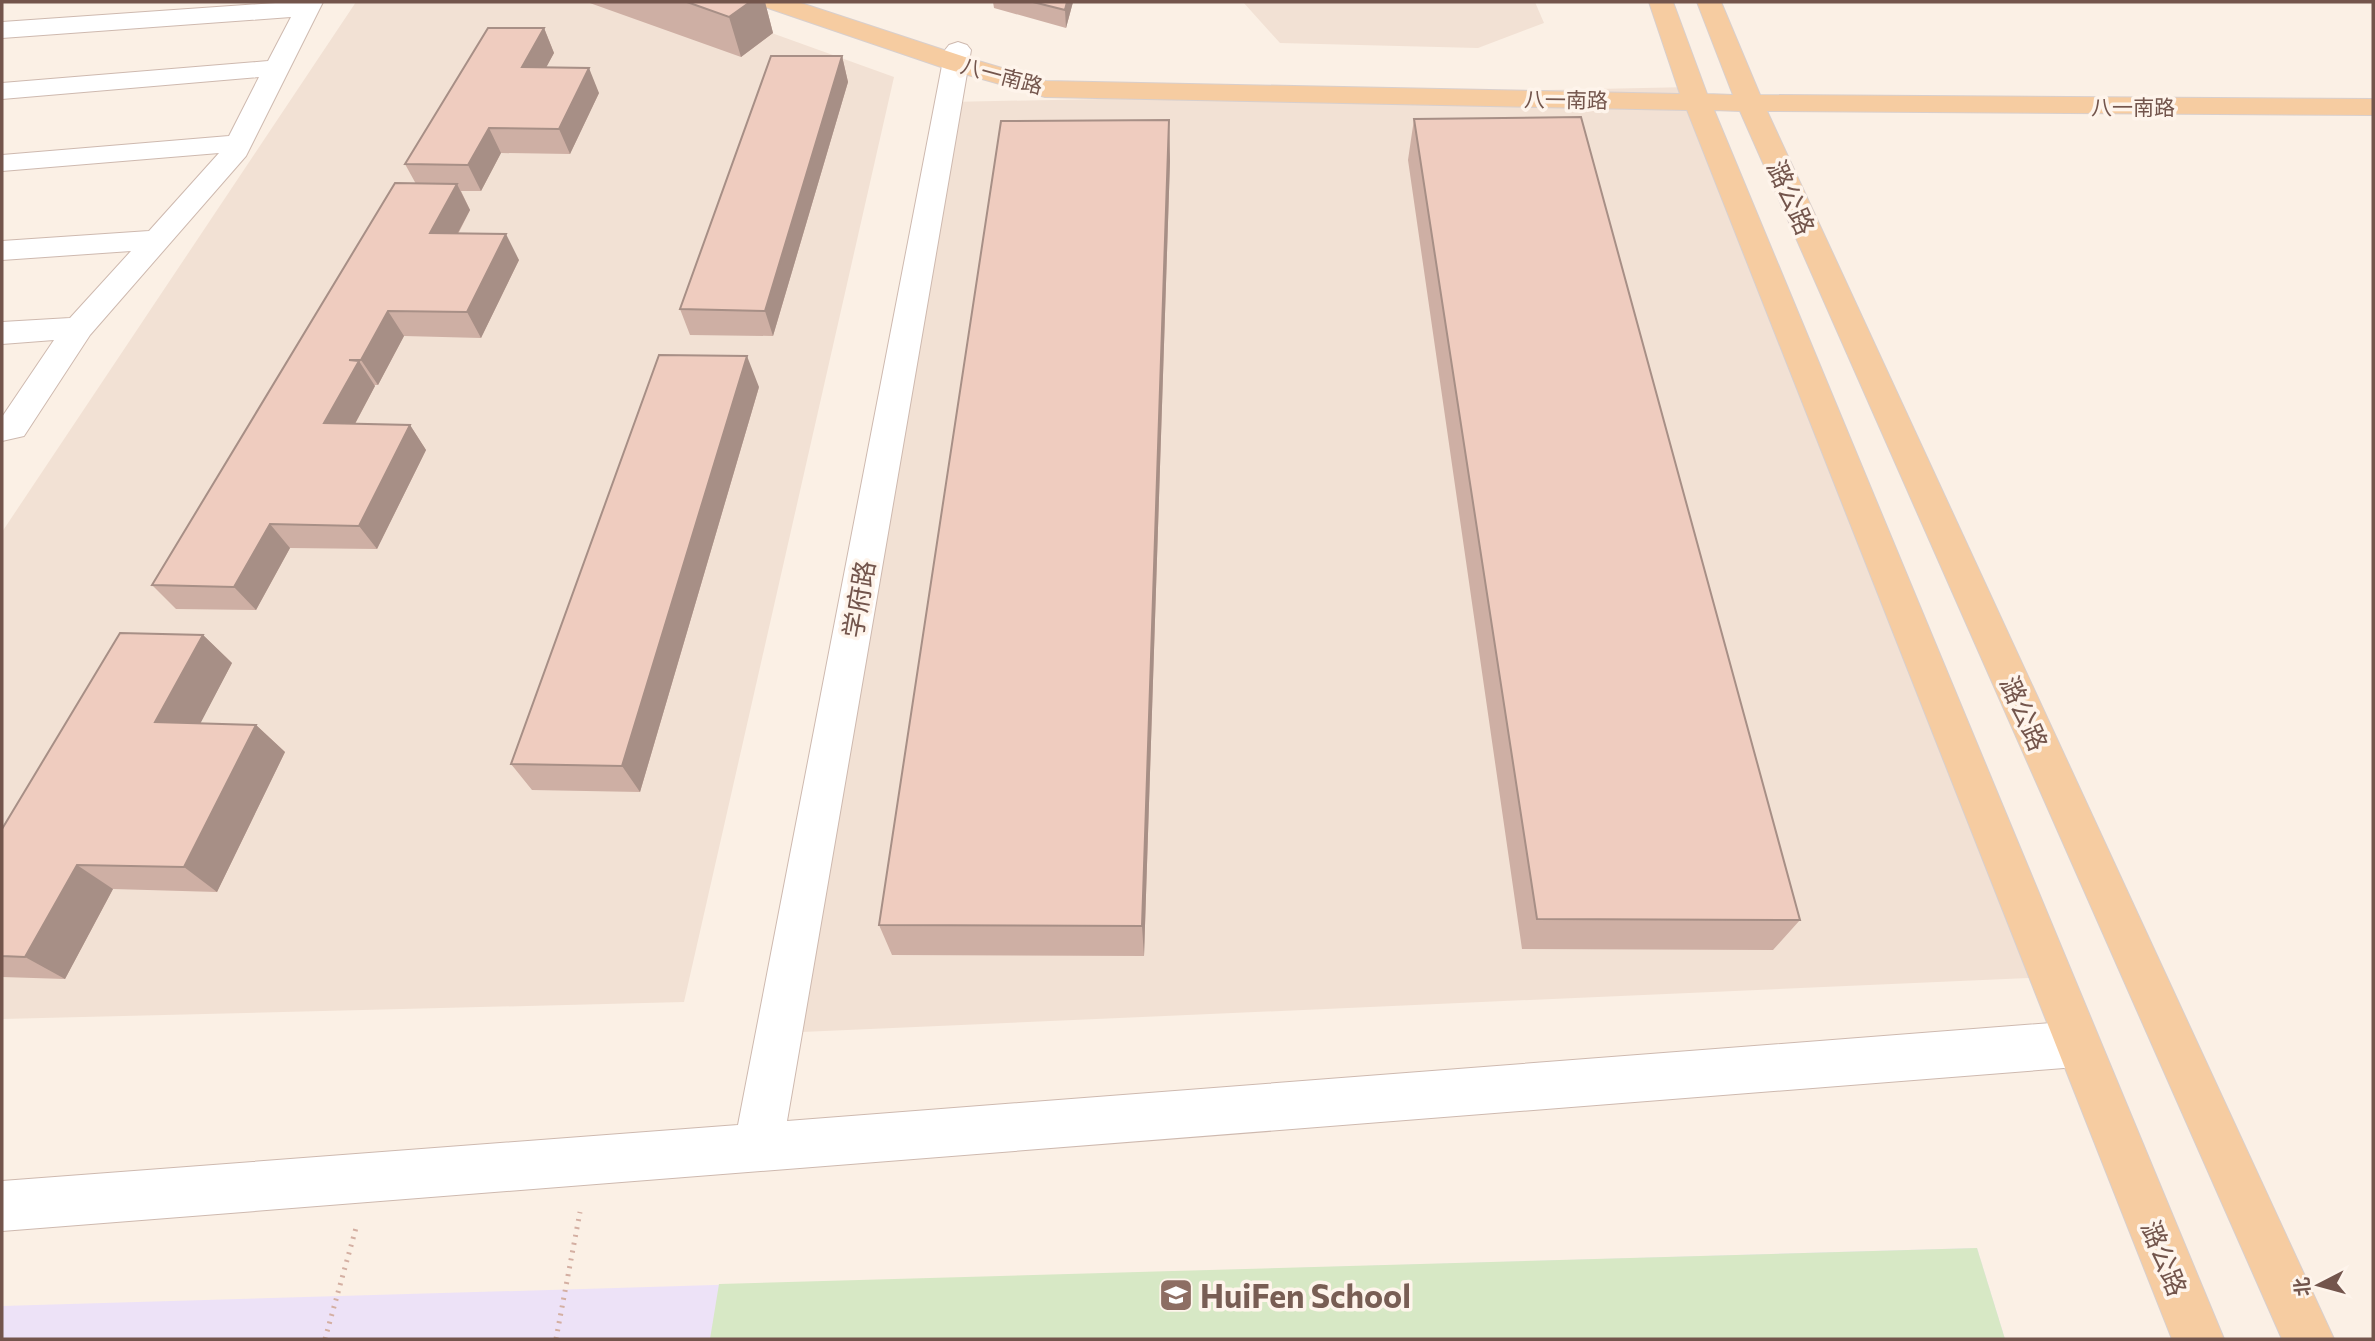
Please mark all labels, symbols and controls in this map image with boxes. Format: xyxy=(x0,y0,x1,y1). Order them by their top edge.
street label: 八一南路 xyxy=(958,52,1046,98)
street label: 八一南路 xyxy=(1524,86,1608,112)
street label: 八一南路 xyxy=(2091,94,2175,119)
street label: 潞公路 xyxy=(1762,155,1822,239)
street label: 学府路 xyxy=(836,558,880,640)
street label: 潞公路 xyxy=(1995,671,2055,755)
street label: 潞公路 xyxy=(2136,1216,2194,1300)
north arrow xyxy=(2284,1250,2354,1320)
place label: HuiFen School xyxy=(1200,1275,1411,1315)
school or university icon: HuiFen School xyxy=(1157,1276,1195,1314)
text: 北 xyxy=(2289,1276,2314,1297)

